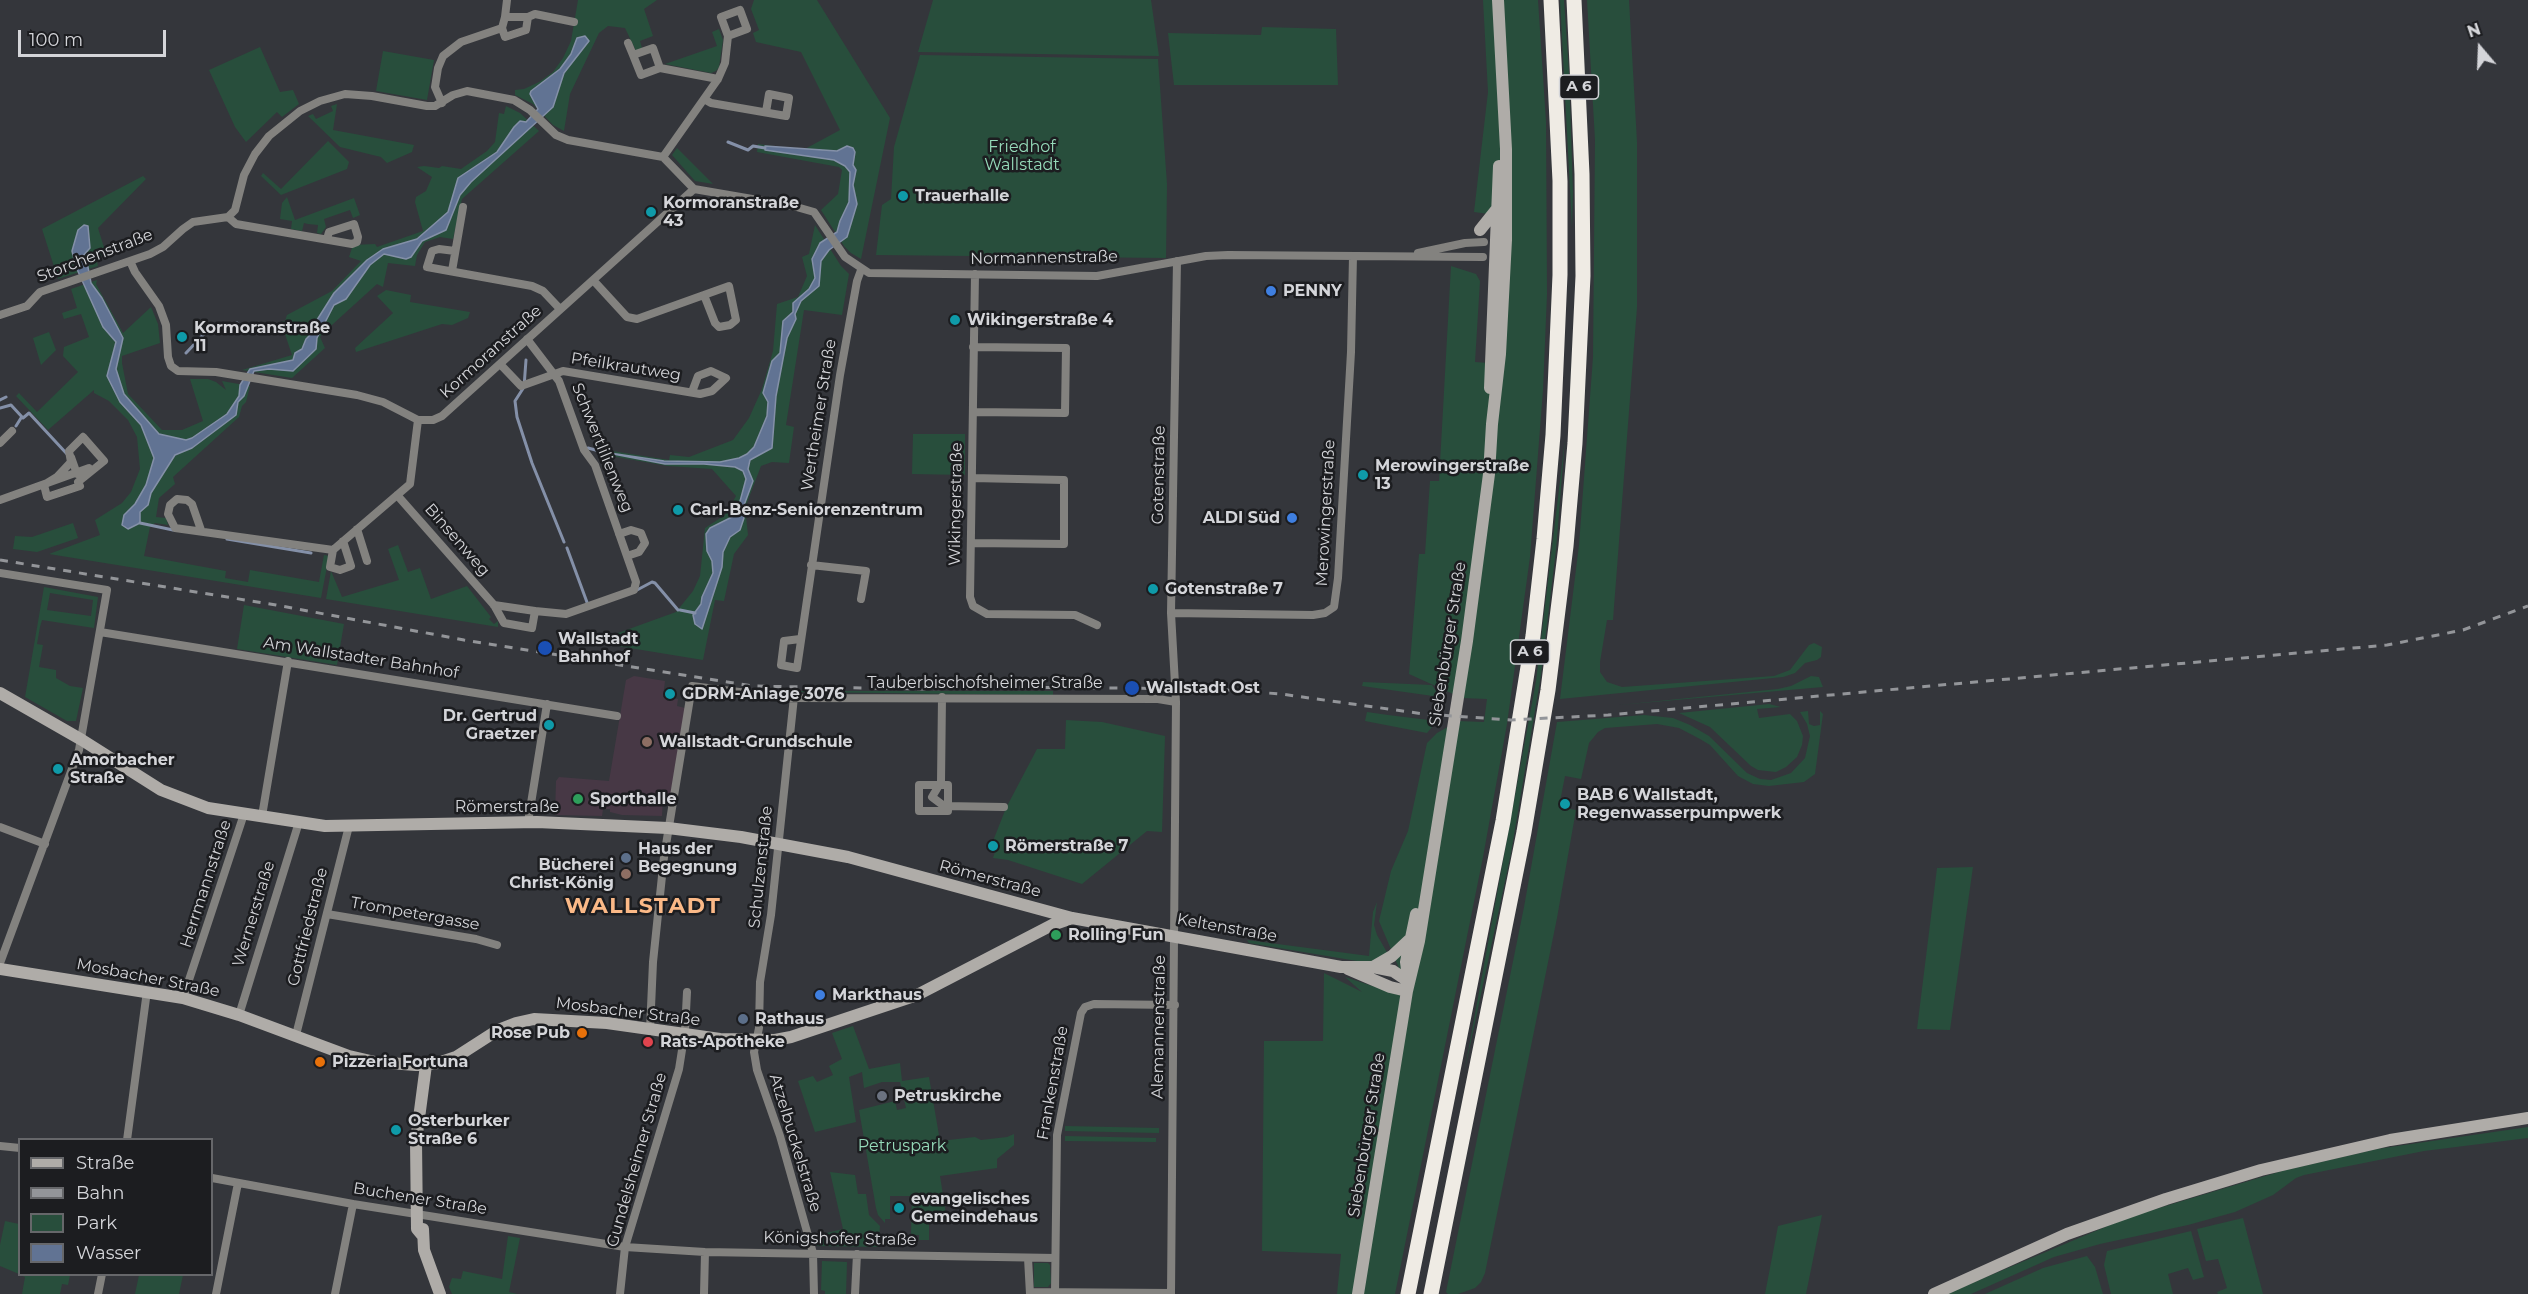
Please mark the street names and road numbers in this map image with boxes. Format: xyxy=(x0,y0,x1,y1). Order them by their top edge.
road number: A 6 xyxy=(1560,75,1598,99)
street label: Storchenstraße xyxy=(34,225,156,287)
street label: Normannenstraße xyxy=(970,247,1118,269)
street label: Kormoranstraße xyxy=(436,301,546,403)
street label: Wertheimer Straße xyxy=(798,338,840,492)
street label: Pfeilkrautweg xyxy=(570,349,682,385)
street label: Schwertlilienweg xyxy=(567,380,637,516)
street label: Gotenstraße xyxy=(1149,425,1169,525)
street label: Merowingerstraße xyxy=(1313,439,1339,587)
street label: Wikingerstraße xyxy=(945,442,967,566)
street label: Binsenweg xyxy=(420,500,494,580)
street label: Siebenbürger Straße xyxy=(1426,560,1470,728)
street label: Am Wallstadter Bahnhof xyxy=(262,633,460,683)
road number: A 6 xyxy=(1510,640,1550,664)
street label: Tauberbischofsheimer Straße xyxy=(867,673,1103,693)
street label: Römerstraße xyxy=(455,797,559,817)
street label: Schulzenstraße xyxy=(745,805,777,929)
street label: Herrmannstraße xyxy=(176,818,236,950)
street label: Römerstraße xyxy=(937,856,1043,902)
street label: Wernerstraße xyxy=(229,859,279,969)
street label: Gottfriedstraße xyxy=(284,866,332,988)
street label: Trompetergasse xyxy=(349,893,481,935)
street label: Keltenstraße xyxy=(1175,910,1279,946)
street label: Mosbacher Straße xyxy=(75,955,221,1001)
street label: Alemannenstraße xyxy=(1148,955,1170,1099)
street label: Mosbacher Straße xyxy=(555,994,701,1030)
street label: Frankenstraße xyxy=(1034,1024,1072,1142)
street label: Siebenbürger Straße xyxy=(1345,1051,1389,1219)
street label: Gundelsheimer Straße xyxy=(603,1071,671,1249)
street label: Atzelbuckelstraße xyxy=(765,1072,825,1214)
street label: Buchener Straße xyxy=(352,1179,488,1219)
street label: Königshofer Straße xyxy=(763,1228,917,1250)

